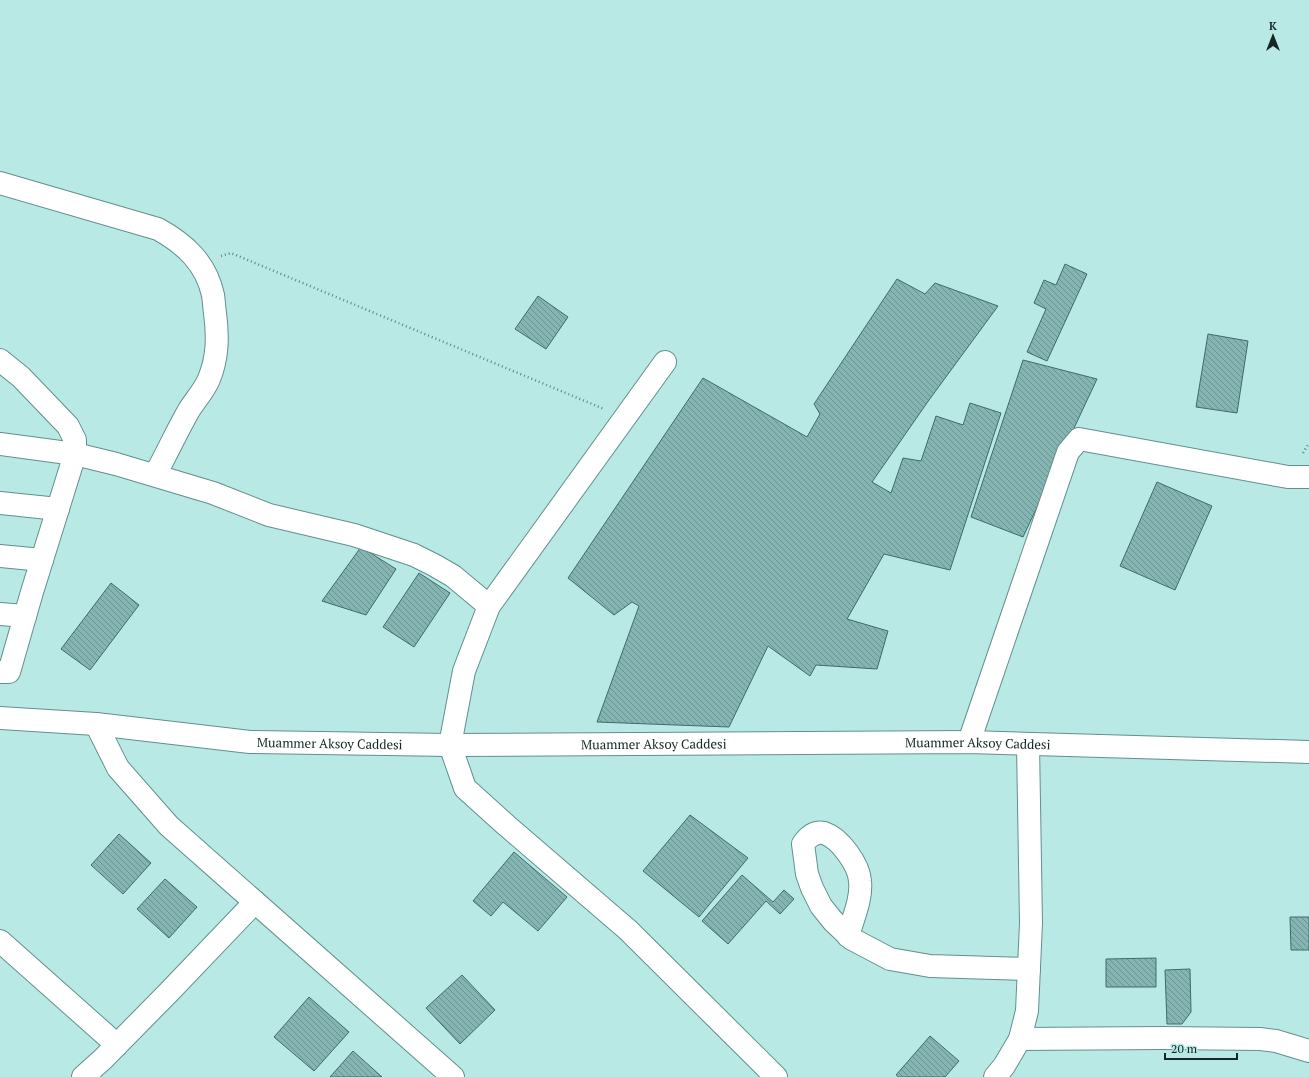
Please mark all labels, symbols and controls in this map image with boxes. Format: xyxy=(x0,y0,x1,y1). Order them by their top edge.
north arrow xyxy=(1253,16,1293,56)
text: K xyxy=(1269,19,1277,33)
street label: Muammer Aksoy Caddesi xyxy=(257,733,403,753)
street label: Muammer Aksoy Caddesi xyxy=(905,733,1051,753)
street label: Muammer Aksoy Caddesi xyxy=(581,734,727,753)
scale bar xyxy=(1165,1035,1237,1061)
text: 20 m xyxy=(1171,1041,1198,1056)

